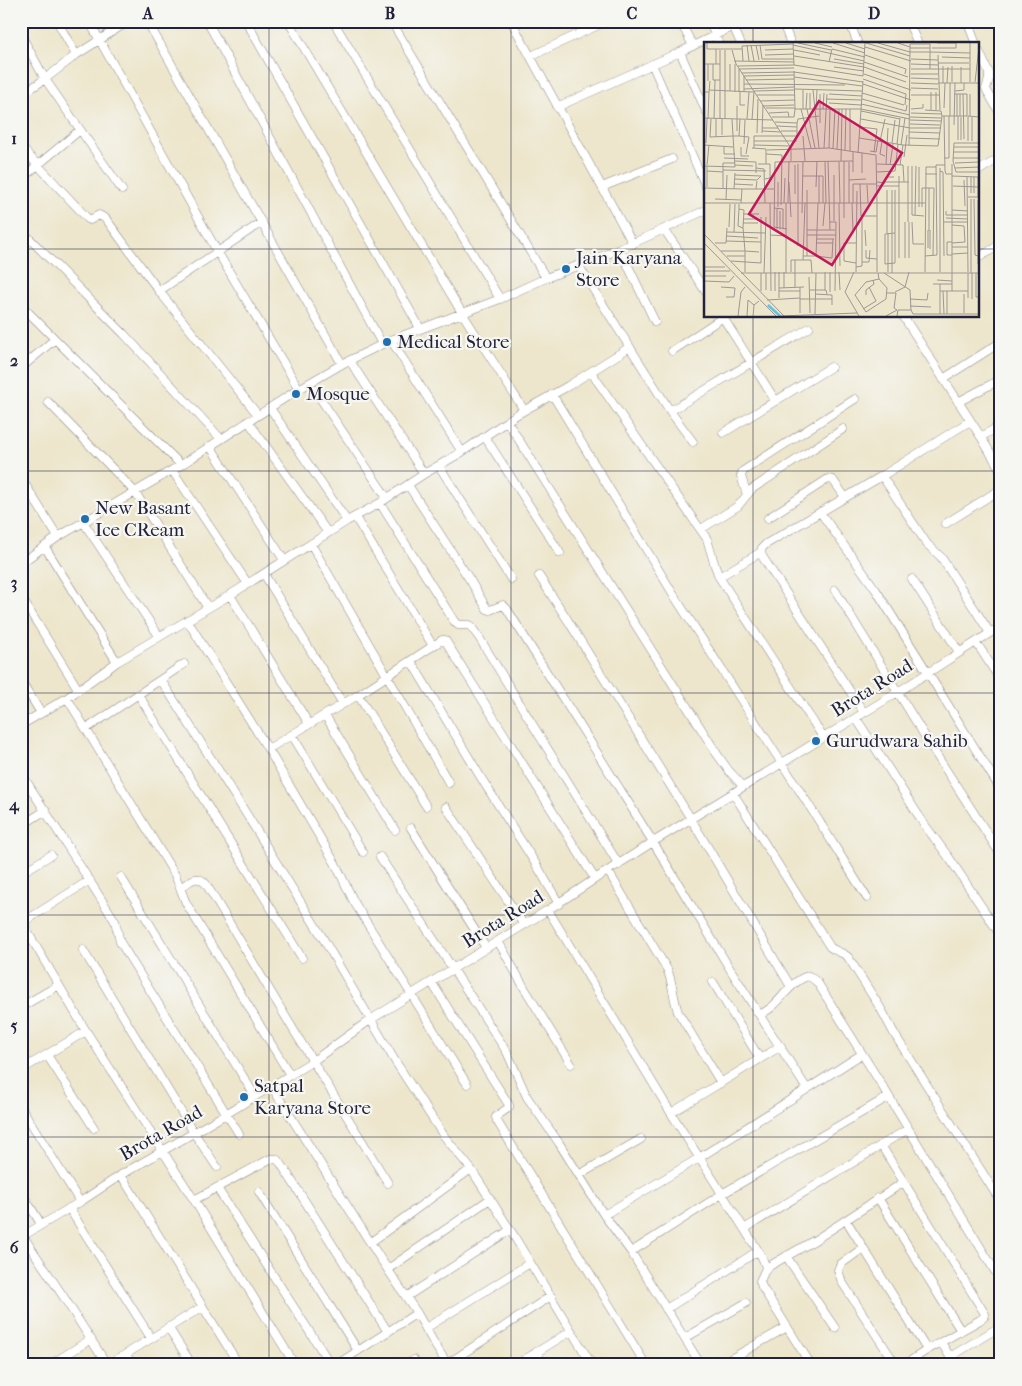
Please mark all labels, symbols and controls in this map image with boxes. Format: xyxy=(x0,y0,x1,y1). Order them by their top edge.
text: A xyxy=(142,4,154,23)
text: B xyxy=(385,4,395,23)
text: C xyxy=(627,4,638,23)
text: D xyxy=(868,4,880,23)
inset map xyxy=(704,42,980,318)
text: 1 xyxy=(11,129,17,148)
place label: Jain Karyana Store xyxy=(574,247,682,291)
marker: Jain Karyana Store xyxy=(560,263,572,275)
place label: Medical Store xyxy=(397,331,509,353)
marker: Medical Store xyxy=(381,336,393,348)
text: 2 xyxy=(10,351,18,370)
place label: Mosque xyxy=(306,383,370,405)
marker: Mosque xyxy=(290,388,302,400)
place label: New Basant Ice CReam xyxy=(95,497,191,541)
marker: New Basant Ice CReam xyxy=(79,513,91,525)
text: 3 xyxy=(11,573,17,593)
street label: Brota Road xyxy=(827,654,917,722)
place label: Gurudwara Sahib xyxy=(826,730,968,752)
marker: Gurudwara Sahib xyxy=(810,735,822,747)
text: 4 xyxy=(8,795,20,815)
street label: Brota Road xyxy=(458,885,548,953)
text: 5 xyxy=(11,1016,18,1035)
place label: Satpal Karyana Store xyxy=(254,1075,371,1119)
marker: Satpal Karyana Store xyxy=(238,1091,250,1103)
street label: Brota Road xyxy=(116,1100,207,1165)
text: 6 xyxy=(10,1238,19,1257)

